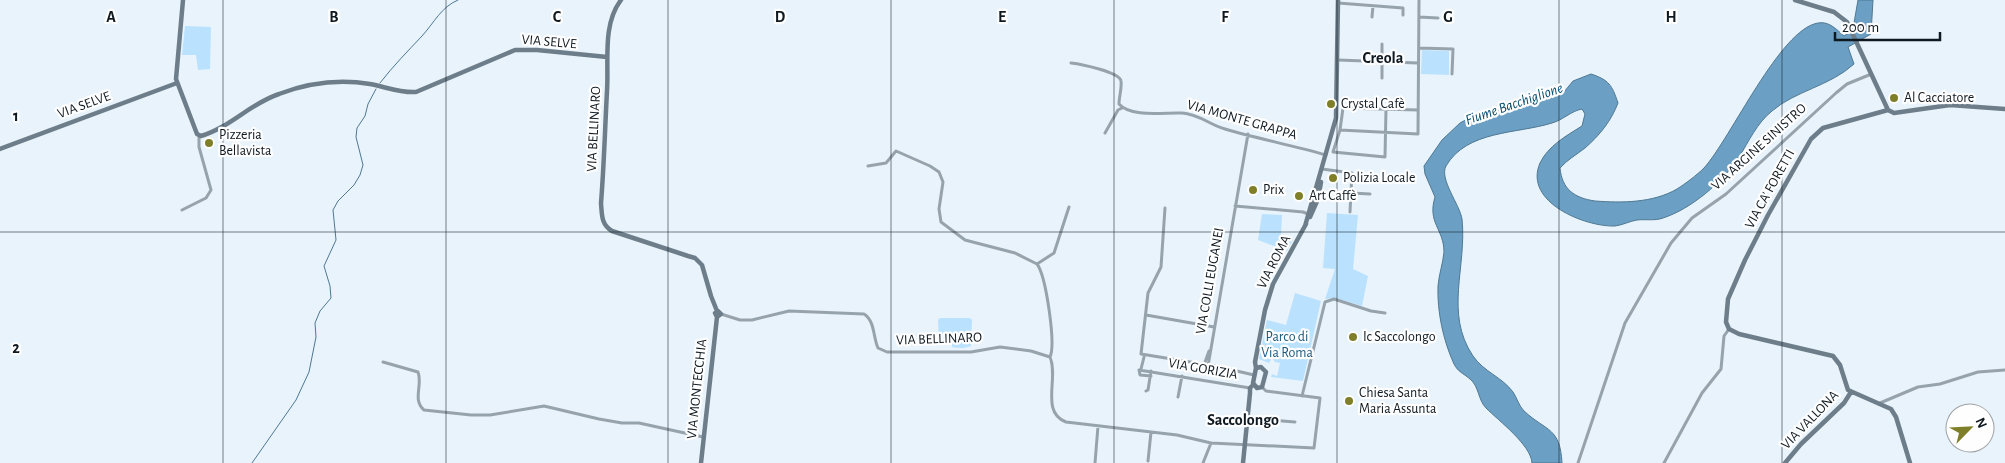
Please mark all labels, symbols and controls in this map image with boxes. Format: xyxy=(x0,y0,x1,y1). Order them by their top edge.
text: A xyxy=(106,9,116,25)
text: B xyxy=(329,9,339,25)
text: C xyxy=(553,9,562,25)
text: D xyxy=(775,9,786,25)
text: E xyxy=(998,9,1006,25)
text: F xyxy=(1221,9,1229,25)
text: G xyxy=(1443,9,1453,25)
text: H xyxy=(1665,9,1677,25)
scale bar xyxy=(1835,10,1940,42)
text: 200 m xyxy=(1842,20,1879,35)
street label: VIA SELVE xyxy=(521,33,577,51)
district label: Creola xyxy=(1363,50,1404,66)
water label: Fiume Bacchiglione xyxy=(1463,80,1565,128)
street label: VIA BELLINARO xyxy=(585,86,603,172)
street label: VIA SELVE xyxy=(56,89,113,121)
place label: Al Cacciatore xyxy=(1904,91,1974,105)
marker: Al Cacciatore xyxy=(1888,92,1900,104)
place label: Crystal Cafè xyxy=(1341,97,1405,111)
street label: VIA MONTE GRAPPA xyxy=(1186,98,1298,142)
marker: Crystal Cafè xyxy=(1325,98,1337,110)
street label: VIA ARGINE SINISTRO xyxy=(1709,101,1809,193)
text: 1 xyxy=(13,108,19,124)
place label: Pizzeria Bellavista xyxy=(219,128,272,158)
marker: Pizzeria Bellavista xyxy=(203,137,215,149)
street label: VIA CA' FORETTI xyxy=(1743,147,1797,231)
place label: Polizia Locale xyxy=(1343,171,1415,185)
marker: Polizia Locale xyxy=(1327,172,1339,184)
place label: Prix xyxy=(1263,183,1284,197)
marker: Prix xyxy=(1247,184,1259,196)
place label: Art Caffè xyxy=(1309,189,1357,203)
marker: Art Caffè xyxy=(1293,190,1305,202)
street label: VIA COLLI EUGANEI xyxy=(1194,227,1226,335)
street label: VIA ROMA xyxy=(1255,233,1293,291)
park label: Parco di Via Roma xyxy=(1261,330,1313,360)
place label: Ic Saccolongo xyxy=(1363,330,1436,344)
street label: VIA BELLINARO xyxy=(896,331,982,347)
marker: Ic Saccolongo xyxy=(1347,331,1359,343)
street label: VIA MONTECCHIA xyxy=(685,338,709,440)
text: 2 xyxy=(12,340,20,356)
street label: VIA GORIZIA xyxy=(1167,356,1239,382)
place label: Chiesa Santa Maria Assunta xyxy=(1359,386,1437,416)
street label: VIA VALLONA xyxy=(1779,388,1841,452)
marker: Chiesa Santa Maria Assunta xyxy=(1343,395,1355,407)
north arrow xyxy=(1945,403,1995,453)
district label: Saccolongo xyxy=(1207,412,1279,428)
text: N xyxy=(1973,416,1989,430)

